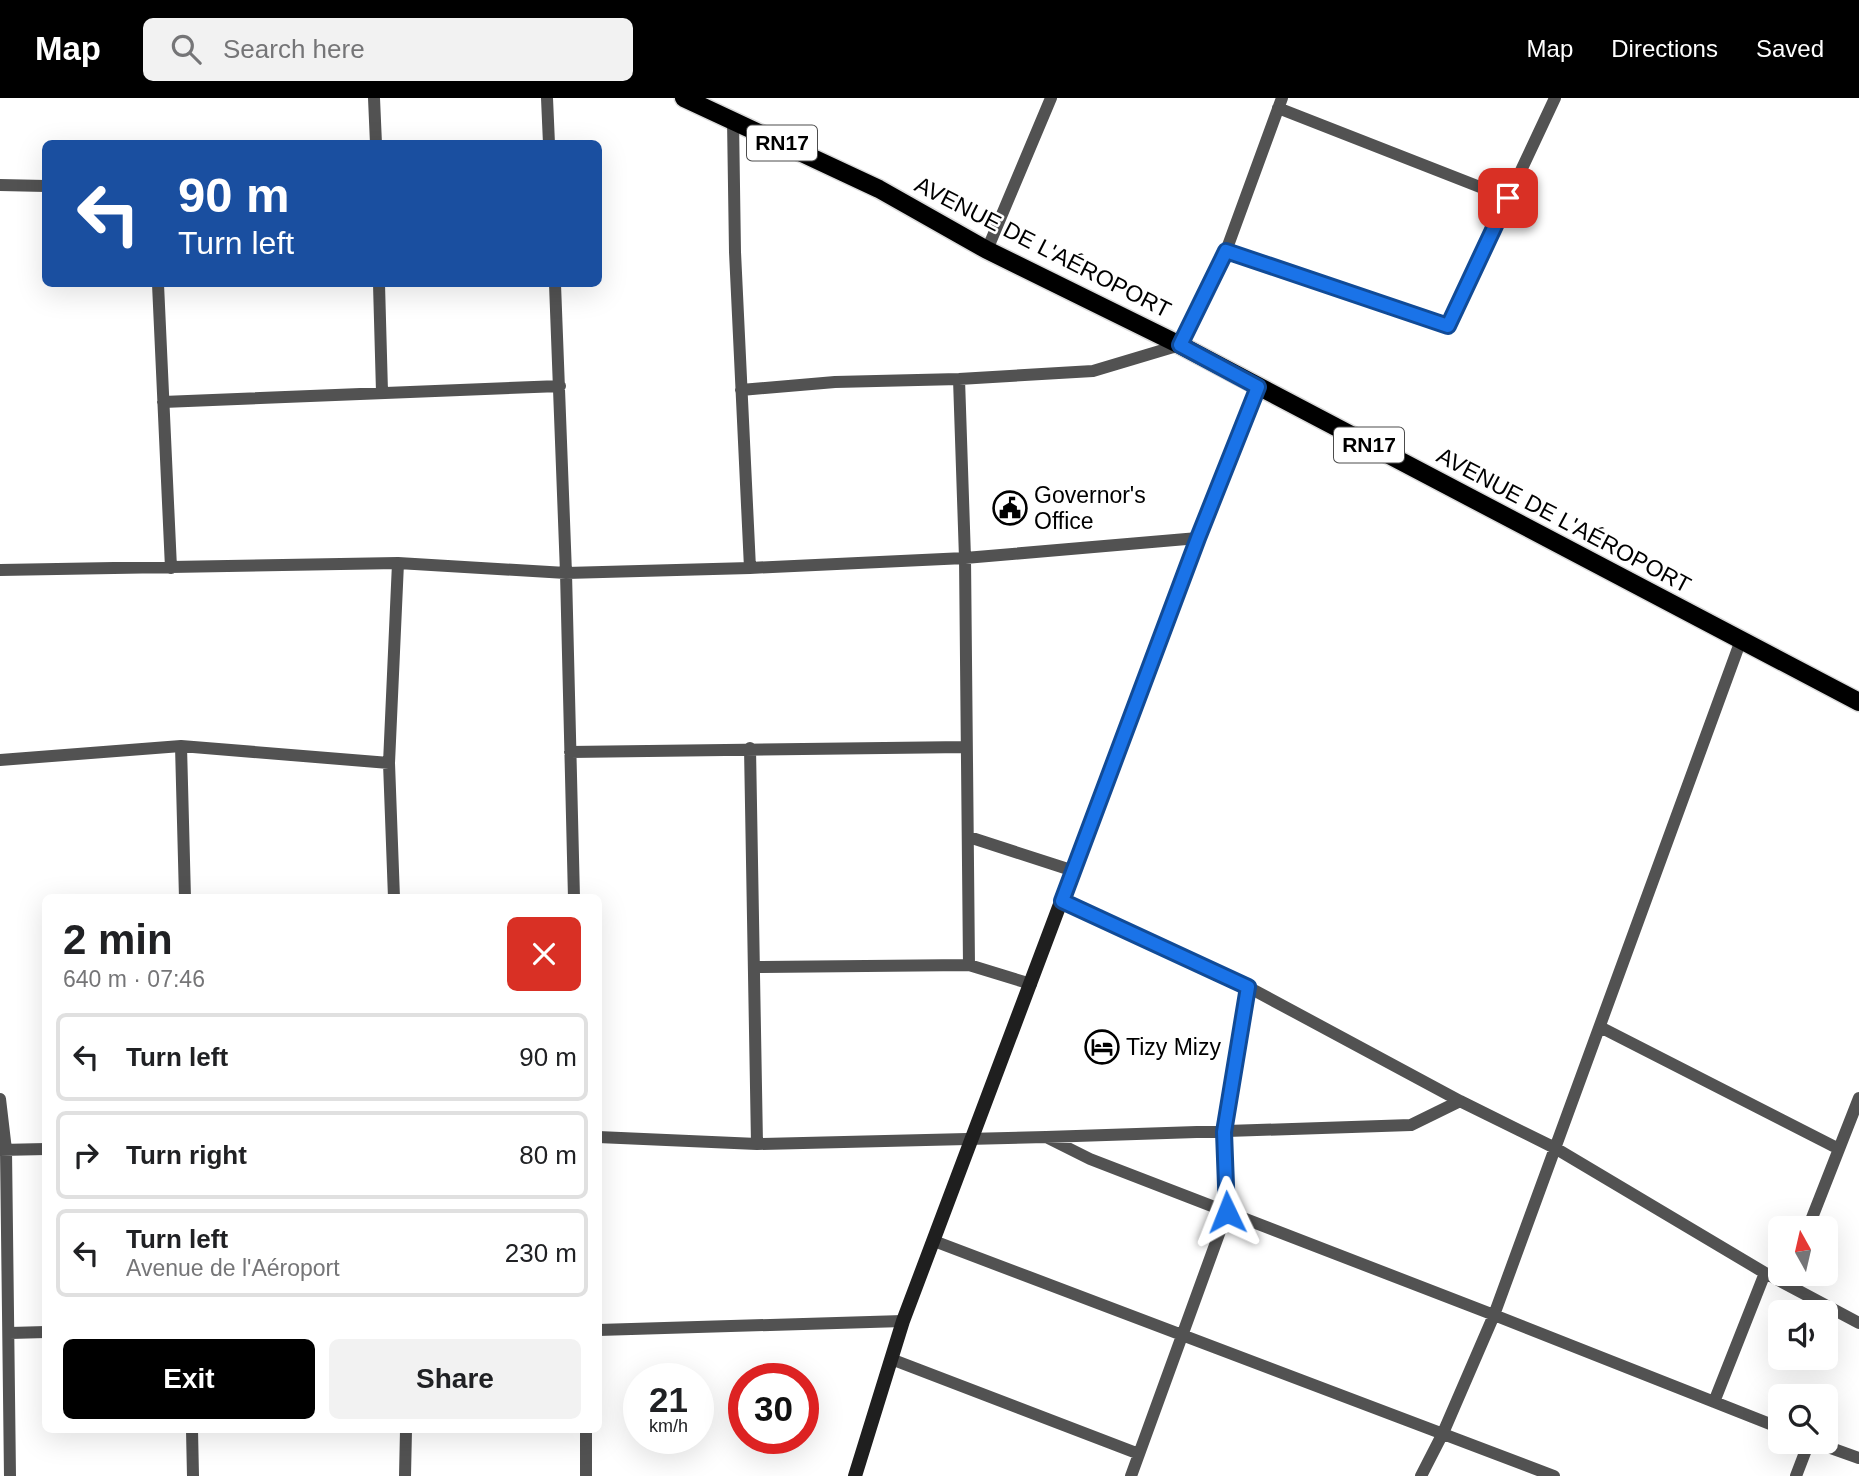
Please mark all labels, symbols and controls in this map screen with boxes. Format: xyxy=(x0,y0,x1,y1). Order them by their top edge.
search box xyxy=(143,18,633,81)
text: Map xyxy=(35,30,101,67)
icon: search xyxy=(167,30,205,68)
text: Search here xyxy=(223,34,365,64)
text: Map xyxy=(1527,35,1573,62)
text: Directions xyxy=(1611,35,1718,62)
text: Saved xyxy=(1756,35,1824,62)
road number: RN17 xyxy=(747,126,817,160)
icon: left xyxy=(63,168,154,259)
text: 90 m xyxy=(178,168,290,222)
pin xyxy=(1478,168,1538,228)
street label: AVENUE DE L'AÉROPORT xyxy=(911,171,1175,323)
icon: arrive xyxy=(1489,179,1527,217)
text: Turn left xyxy=(178,225,294,261)
road number: RN17 xyxy=(1334,428,1404,462)
street label: AVENUE DE L'AÉROPORT xyxy=(1433,442,1695,598)
place label: Governor's Office xyxy=(1034,482,1146,534)
public building icon: Governor's Office xyxy=(991,489,1029,527)
text: 2 min xyxy=(63,916,173,963)
button: close xyxy=(507,917,581,991)
text: 640 m · 07:46 xyxy=(63,966,205,992)
hotel icon: Tizy Mizy xyxy=(1083,1028,1121,1066)
place label: Tizy Mizy xyxy=(1126,1034,1221,1060)
icon: left xyxy=(67,1038,105,1076)
text: Turn left xyxy=(126,1042,228,1072)
text: 90 m xyxy=(519,1042,577,1072)
icon: right xyxy=(67,1136,105,1174)
text: Turn right xyxy=(126,1140,247,1170)
text: 80 m xyxy=(519,1140,577,1170)
position arrow xyxy=(1190,1175,1264,1249)
north arrow xyxy=(1768,1216,1838,1286)
map controls xyxy=(1768,1216,1838,1454)
text: Turn left xyxy=(126,1224,228,1254)
icon: left xyxy=(67,1234,105,1272)
text: 230 m xyxy=(505,1238,577,1268)
text: Avenue de l'Aéroport xyxy=(126,1255,340,1281)
button: sound xyxy=(1768,1300,1838,1370)
button: Exit xyxy=(63,1339,315,1419)
button: Share xyxy=(329,1339,581,1419)
speed limit sign: 30 xyxy=(728,1363,819,1454)
text: 21 xyxy=(649,1380,688,1419)
button: search xyxy=(1768,1384,1838,1454)
text: km/h xyxy=(649,1416,688,1436)

